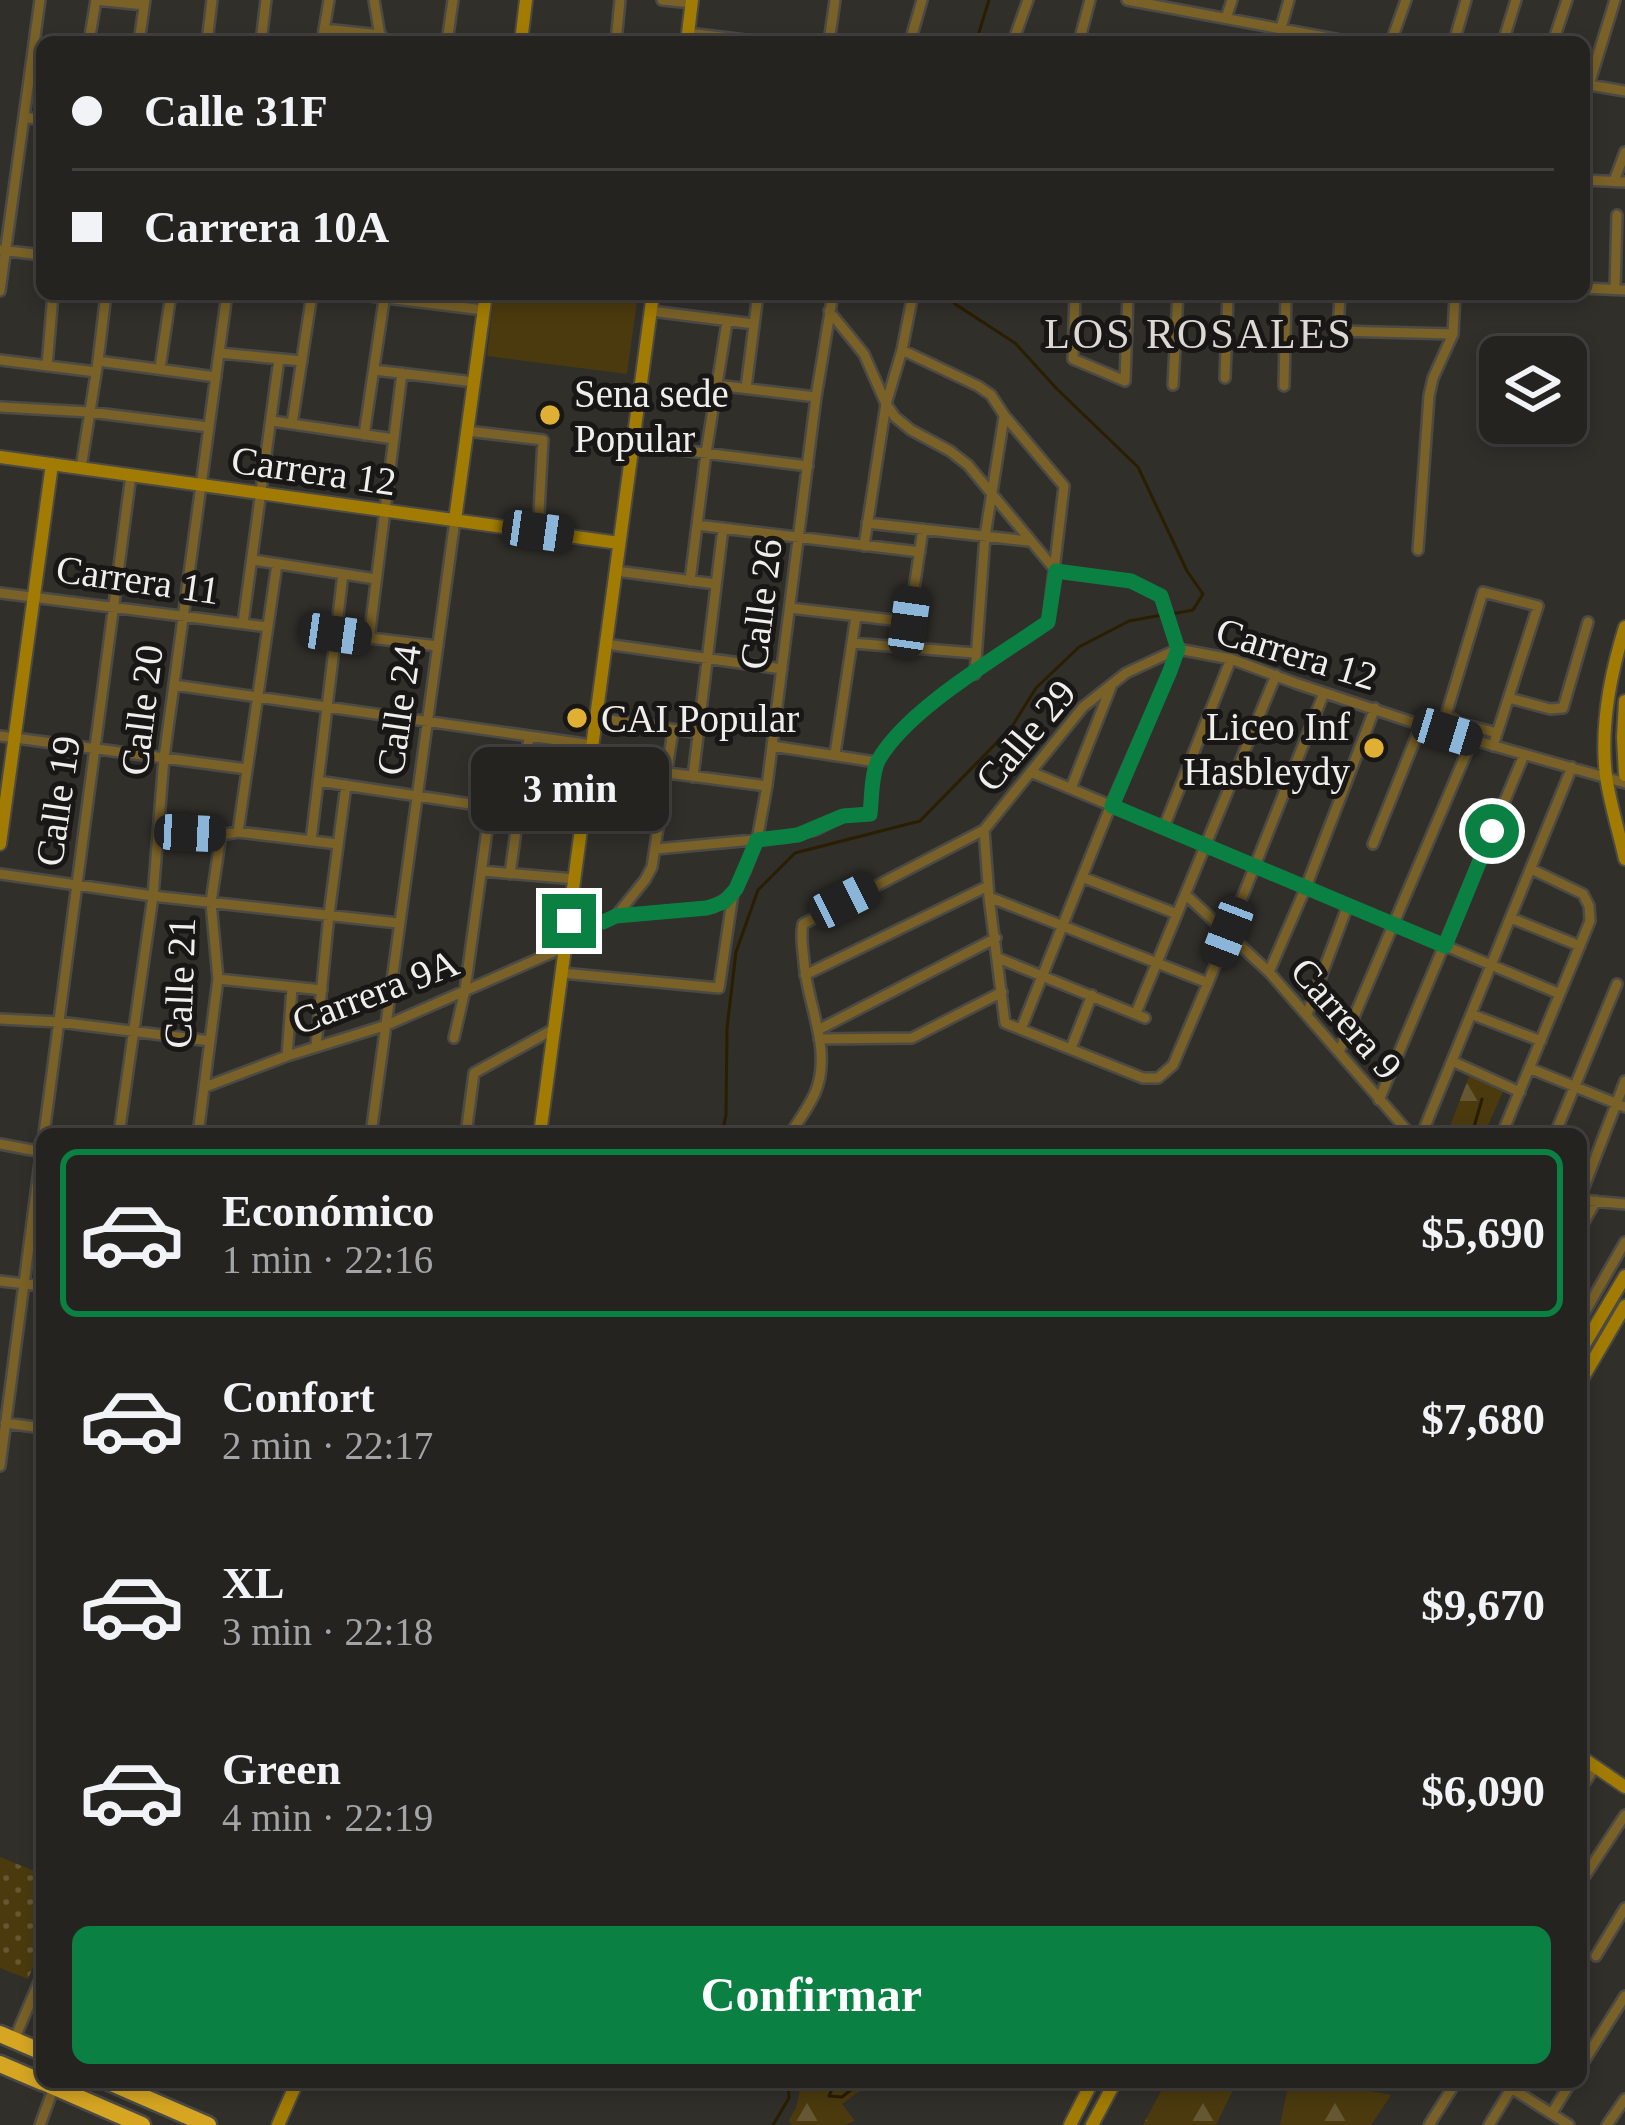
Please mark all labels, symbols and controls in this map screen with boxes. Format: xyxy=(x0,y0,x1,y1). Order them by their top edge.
text: Calle 31F xyxy=(144,86,328,136)
text: Carrera 10A xyxy=(144,202,389,252)
district label: LOS ROSALES xyxy=(1044,311,1354,357)
map controls xyxy=(1479,336,1587,444)
button: layers xyxy=(1479,336,1587,444)
place label: Sena sede Popular xyxy=(574,372,729,461)
marker: Sena sede Popular xyxy=(537,402,563,428)
street label: Carrera 12 xyxy=(229,438,399,503)
car xyxy=(500,508,576,554)
street label: Calle 26 xyxy=(731,536,790,672)
street label: Carrera 11 xyxy=(54,547,222,612)
car xyxy=(886,584,932,660)
street label: Carrera 12 xyxy=(1211,609,1382,698)
car xyxy=(298,611,374,657)
street label: Calle 20 xyxy=(112,642,171,778)
street label: Calle 24 xyxy=(368,642,429,778)
street label: Calle 29 xyxy=(967,671,1084,799)
place label: CAI Popular xyxy=(601,697,799,741)
car xyxy=(1407,704,1487,760)
marker: CAI Popular xyxy=(564,705,590,731)
place label: Liceo Inf Hasbleydy xyxy=(1183,705,1350,794)
street label: Calle 19 xyxy=(27,733,88,869)
marker: Liceo Inf Hasbleydy xyxy=(1361,735,1387,761)
callout: 3 min xyxy=(470,747,668,831)
text: 3 min xyxy=(523,767,617,810)
route start xyxy=(1465,804,1519,858)
car xyxy=(153,813,227,853)
car xyxy=(804,869,884,933)
car xyxy=(1198,892,1258,972)
route end xyxy=(542,894,596,948)
street label: Calle 21 xyxy=(156,917,203,1049)
street label: Carrera 9A xyxy=(286,940,464,1043)
street label: Carrera 9 xyxy=(1282,949,1411,1088)
icon: car xyxy=(78,1179,186,1287)
text: Económico xyxy=(222,1186,434,1236)
text: $5,690 xyxy=(1421,1208,1545,1258)
text: 1 min · 22:16 xyxy=(222,1238,433,1281)
icon: car xyxy=(78,1365,186,1473)
text: Confort xyxy=(222,1372,374,1422)
text: $7,680 xyxy=(1421,1394,1545,1444)
text: 2 min · 22:17 xyxy=(222,1424,433,1467)
icon: car xyxy=(78,1551,186,1659)
text: XL xyxy=(222,1558,285,1608)
text: $9,670 xyxy=(1421,1580,1545,1630)
text: 3 min · 22:18 xyxy=(222,1610,433,1653)
icon: car xyxy=(78,1737,186,1845)
text: Green xyxy=(222,1744,341,1794)
text: $6,090 xyxy=(1421,1766,1545,1816)
text: 4 min · 22:19 xyxy=(222,1796,433,1839)
button: Confirmar xyxy=(72,1926,1551,2064)

